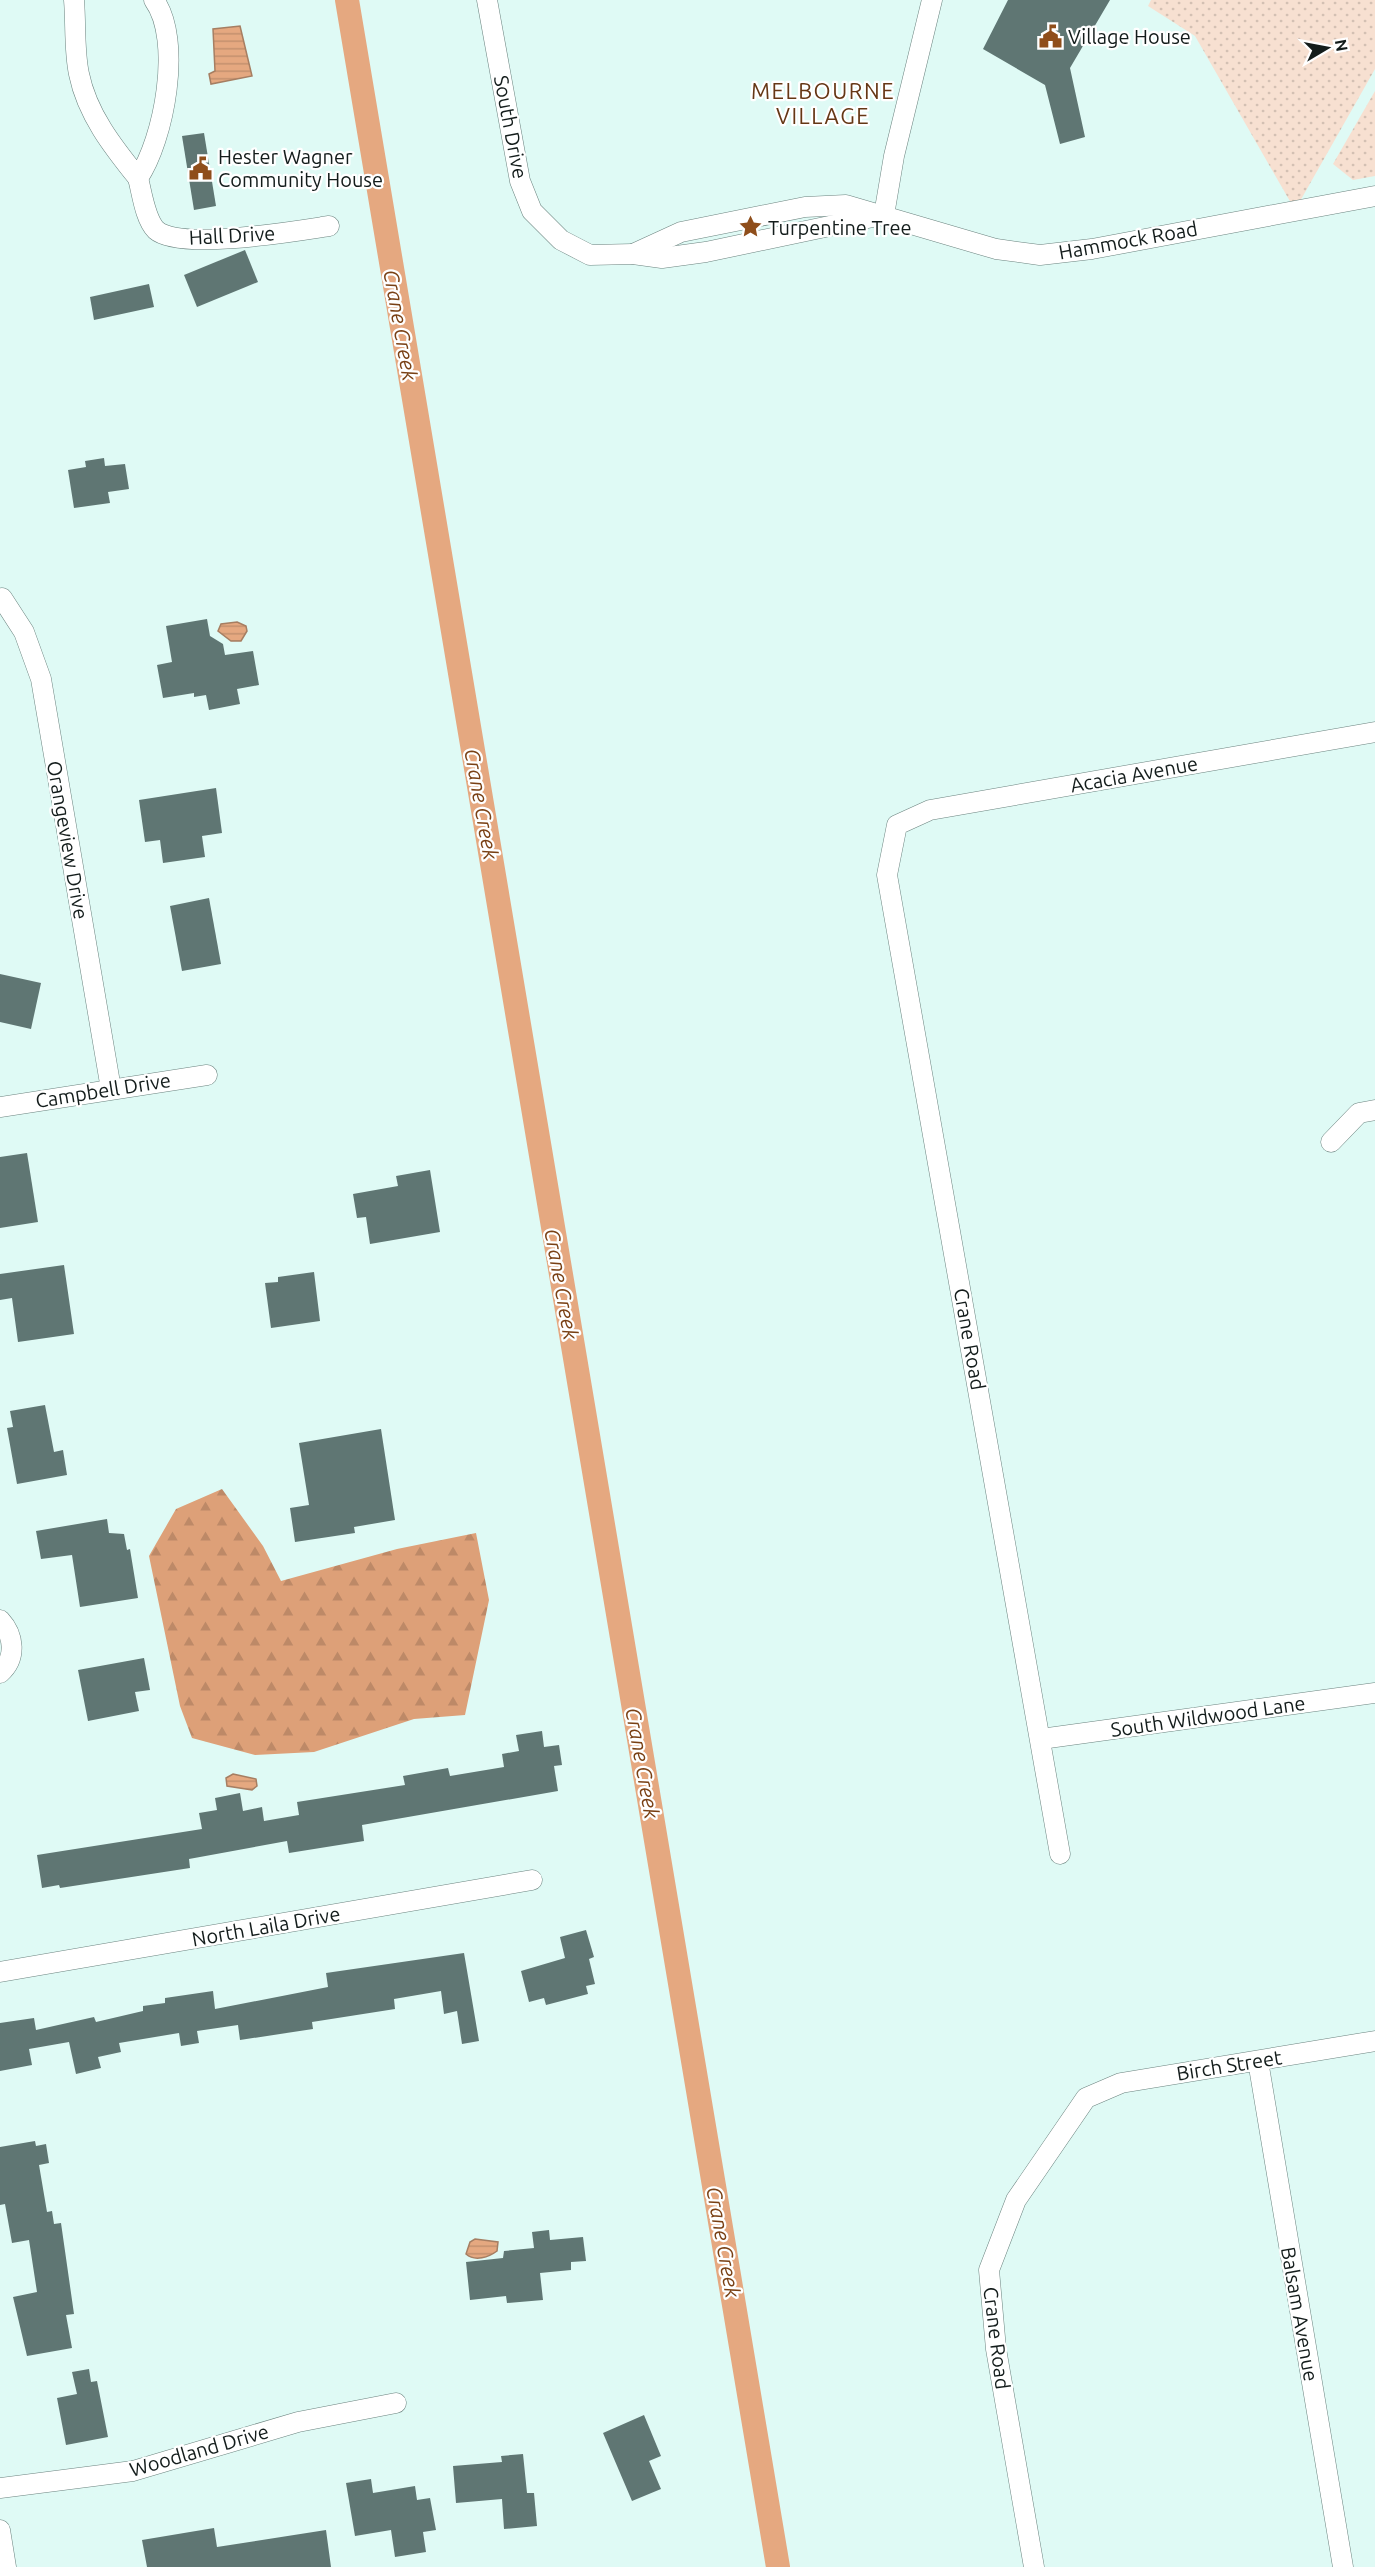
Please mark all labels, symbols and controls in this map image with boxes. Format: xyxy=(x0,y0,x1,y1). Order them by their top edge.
north arrow xyxy=(1297,18,1357,78)
public building icon: Village House xyxy=(1037,23,1063,49)
place label: Village House xyxy=(1068,25,1191,48)
text: N xyxy=(1332,38,1352,53)
street label: South Drive xyxy=(490,73,532,181)
district label: MELBOURNE VILLAGE xyxy=(751,78,895,128)
place label: Hester Wagner Community House xyxy=(218,145,383,191)
public building icon: Hester Wagner Community House xyxy=(187,155,213,181)
place icon: Turpentine Tree xyxy=(737,214,763,240)
place label: Turpentine Tree xyxy=(768,216,912,239)
street label: Hammock Road xyxy=(1057,216,1199,264)
street label: Hall Drive xyxy=(188,221,276,249)
water label: Crane Creek xyxy=(379,267,423,383)
water label: Crane Creek xyxy=(460,746,504,862)
street label: Acacia Avenue xyxy=(1069,751,1199,797)
street label: Orangeview Drive xyxy=(43,759,93,921)
street label: Campbell Drive xyxy=(34,1068,172,1112)
water label: Crane Creek xyxy=(540,1226,584,1342)
street label: Crane Road xyxy=(950,1286,990,1392)
street label: South Wildwood Lane xyxy=(1109,1691,1307,1741)
water label: Crane Creek xyxy=(621,1705,665,1821)
street label: North Laila Drive xyxy=(190,1902,342,1950)
street label: Birch Street xyxy=(1175,2045,1283,2085)
water label: Crane Creek xyxy=(702,2184,746,2300)
street label: Balsam Avenue xyxy=(1277,2245,1323,2383)
street label: Crane Road xyxy=(979,2285,1015,2391)
street label: Woodland Drive xyxy=(127,2419,271,2481)

